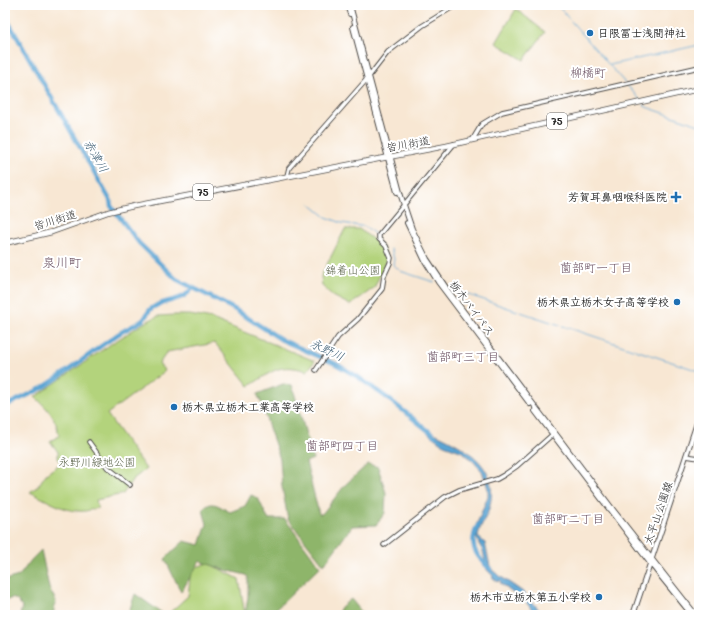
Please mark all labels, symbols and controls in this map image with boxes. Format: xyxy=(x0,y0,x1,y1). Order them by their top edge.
place label: 日限冨士浅間神社 xyxy=(598,25,686,40)
marker: 日限冨士浅間神社 xyxy=(585,28,595,38)
district label: 柳橋町 xyxy=(570,64,606,80)
road number: 75 xyxy=(547,113,567,129)
street label: 皆川街道 xyxy=(385,132,431,155)
water label: 赤津川 xyxy=(81,136,113,175)
road number: 75 xyxy=(193,184,213,200)
place label: 芳賀耳鼻咽喉科医院 xyxy=(568,189,667,204)
marker: 芳賀耳鼻咽喉科医院 xyxy=(670,191,682,203)
street label: 皆川街道 xyxy=(32,206,78,233)
district label: 泉川町 xyxy=(42,253,82,270)
district label: 薗部町一丁目 xyxy=(560,259,632,275)
park label: 錦着山公園 xyxy=(326,262,381,277)
street label: 栃木バイパス xyxy=(447,277,498,338)
place label: 栃木県立栃木女子高等学校 xyxy=(537,294,669,309)
marker: 栃木県立栃木女子高等学校 xyxy=(672,297,682,307)
water label: 永野川 xyxy=(308,334,347,364)
district label: 薗部町三丁目 xyxy=(427,348,499,364)
place label: 栃木県立栃木工業高等学校 xyxy=(182,399,314,414)
marker: 栃木県立栃木工業高等学校 xyxy=(169,402,179,412)
district label: 薗部町四丁目 xyxy=(306,437,378,453)
park label: 永野川緑地公園 xyxy=(59,454,136,469)
street label: 太平山公園線 xyxy=(640,479,675,546)
district label: 薗部町二丁目 xyxy=(532,510,604,526)
place label: 栃木市立栃木第五小学校 xyxy=(470,589,591,604)
marker: 栃木市立栃木第五小学校 xyxy=(594,592,604,602)

